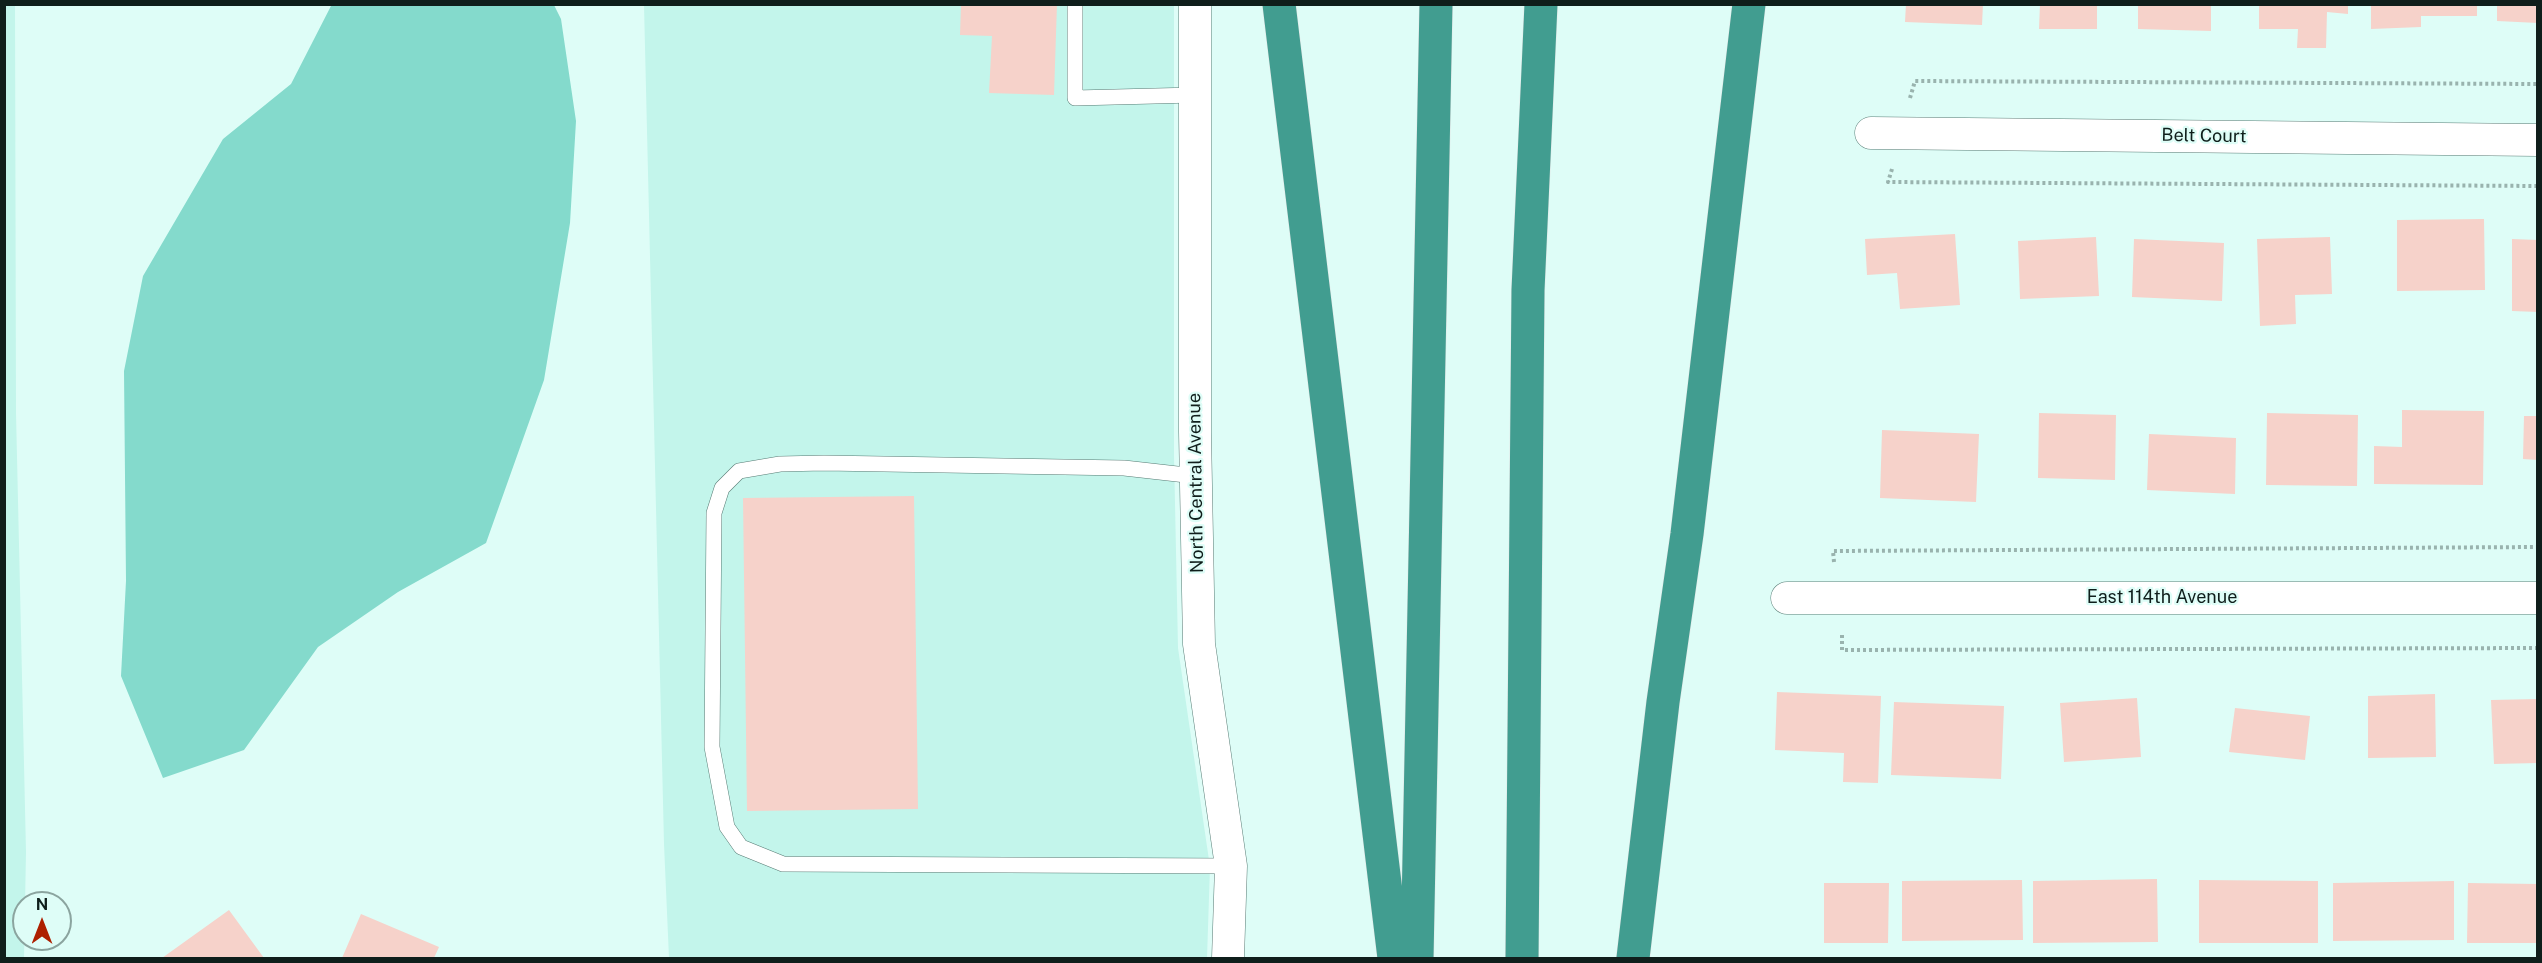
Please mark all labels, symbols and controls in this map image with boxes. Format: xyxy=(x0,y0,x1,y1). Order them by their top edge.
street label: Belt Court xyxy=(2161,124,2247,148)
street label: North Central Avenue xyxy=(1184,393,1208,573)
street label: East 114th Avenue xyxy=(2087,586,2237,608)
north arrow xyxy=(12,891,72,951)
text: N xyxy=(36,895,48,914)

